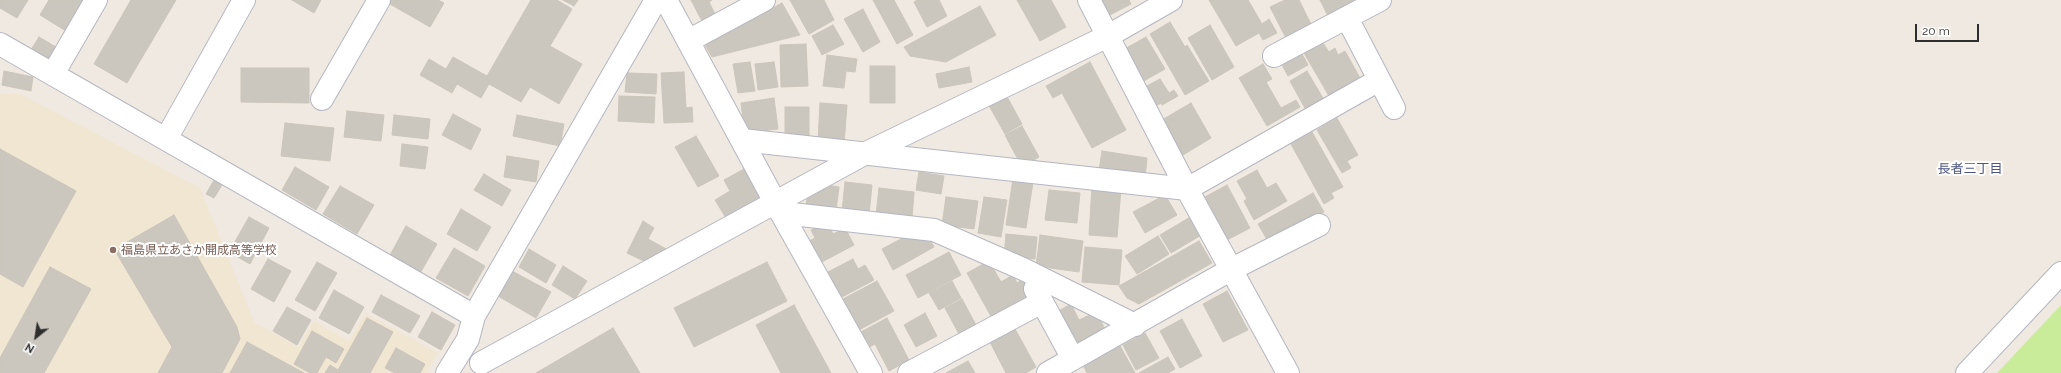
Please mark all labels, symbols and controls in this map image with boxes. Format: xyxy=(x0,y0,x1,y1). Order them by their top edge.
scale bar xyxy=(1917,16,1981,42)
text: 20 m xyxy=(1922,24,1950,38)
district label: 長者三丁目 xyxy=(1938,161,2002,177)
place label: 福島県立あさか開成高等学校 xyxy=(121,243,277,257)
marker: 福島県立あさか開成高等学校 xyxy=(108,245,118,255)
north arrow xyxy=(16,317,56,357)
text: N xyxy=(23,340,37,356)

